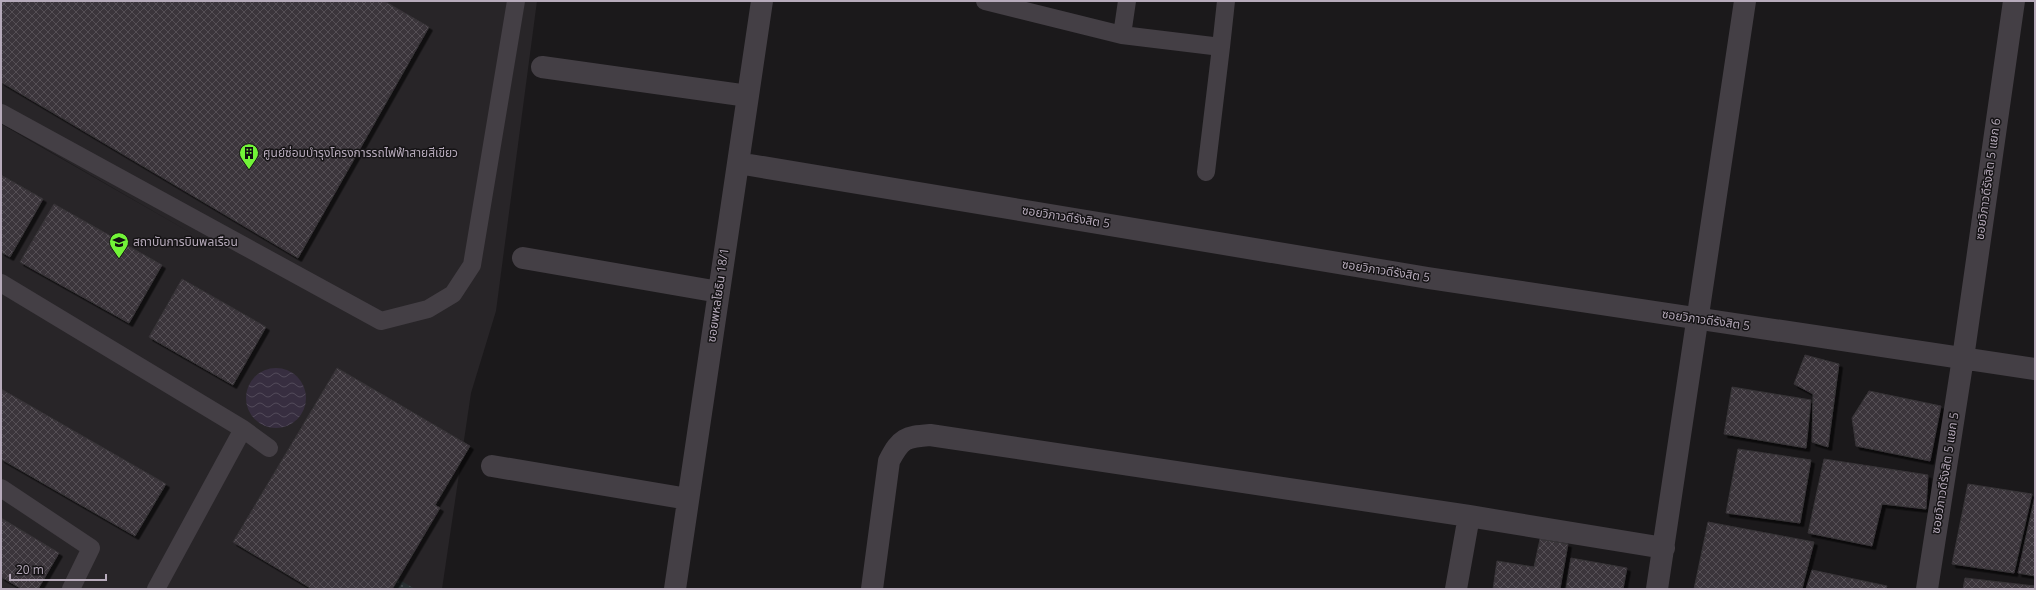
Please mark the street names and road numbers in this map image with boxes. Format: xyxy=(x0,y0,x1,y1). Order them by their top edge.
street label: ซอยวิภาวดีรังสิต 5 แยก 6 xyxy=(1971,117,2004,241)
street label: ซอยวิภาวดีรังสิต 5 xyxy=(1021,201,1111,232)
street label: ซอยพหลโยธิน 18/1 xyxy=(702,247,733,343)
street label: ซอยวิภาวดีรังสิต 5 xyxy=(1341,255,1431,286)
street label: ซอยวิภาวดีรังสิต 5 xyxy=(1661,305,1751,334)
street label: ซอยวิภาวดีรังสิต 5 แยก 5 xyxy=(1927,411,1963,535)

